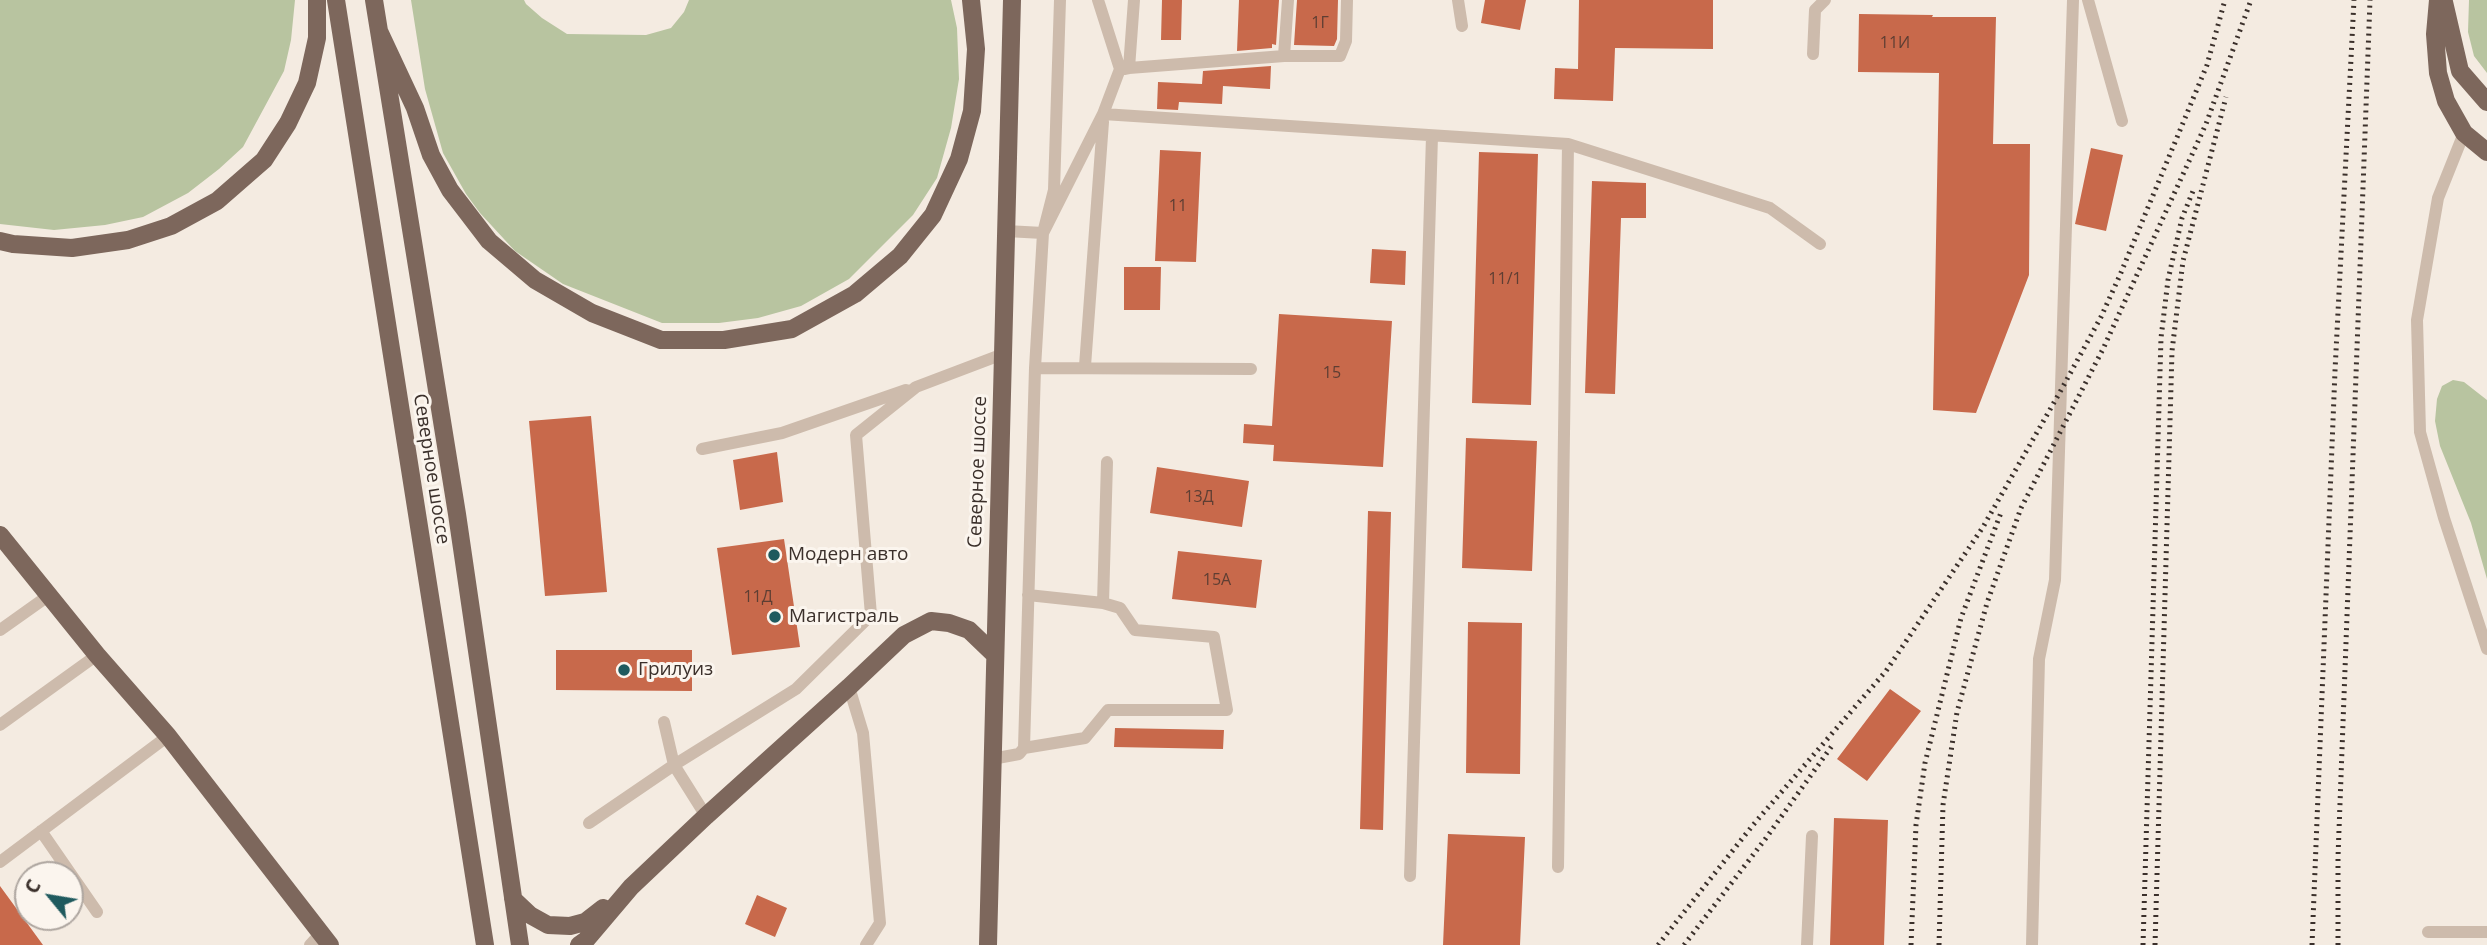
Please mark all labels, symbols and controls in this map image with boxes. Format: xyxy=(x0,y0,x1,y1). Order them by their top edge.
house number: 1Г xyxy=(1311,13,1329,33)
house number: 11И xyxy=(1880,33,1910,53)
house number: 11 xyxy=(1169,196,1187,216)
house number: 11/1 xyxy=(1488,269,1522,289)
house number: 15 xyxy=(1323,363,1341,383)
street label: Северное шоссе xyxy=(408,392,454,546)
street label: Северное шоссе xyxy=(964,396,992,548)
house number: 13Д xyxy=(1184,487,1214,507)
place label: Модерн авто xyxy=(788,544,909,566)
marker: Модерн авто xyxy=(766,547,782,563)
house number: 15А xyxy=(1203,570,1231,590)
house number: 11Д xyxy=(743,587,773,607)
place label: Магистраль xyxy=(789,606,899,628)
marker: Магистраль xyxy=(767,609,783,625)
place label: Грилуиз xyxy=(638,659,713,681)
marker: Грилуиз xyxy=(616,662,632,678)
north arrow xyxy=(14,861,84,931)
text: С xyxy=(18,875,47,898)

